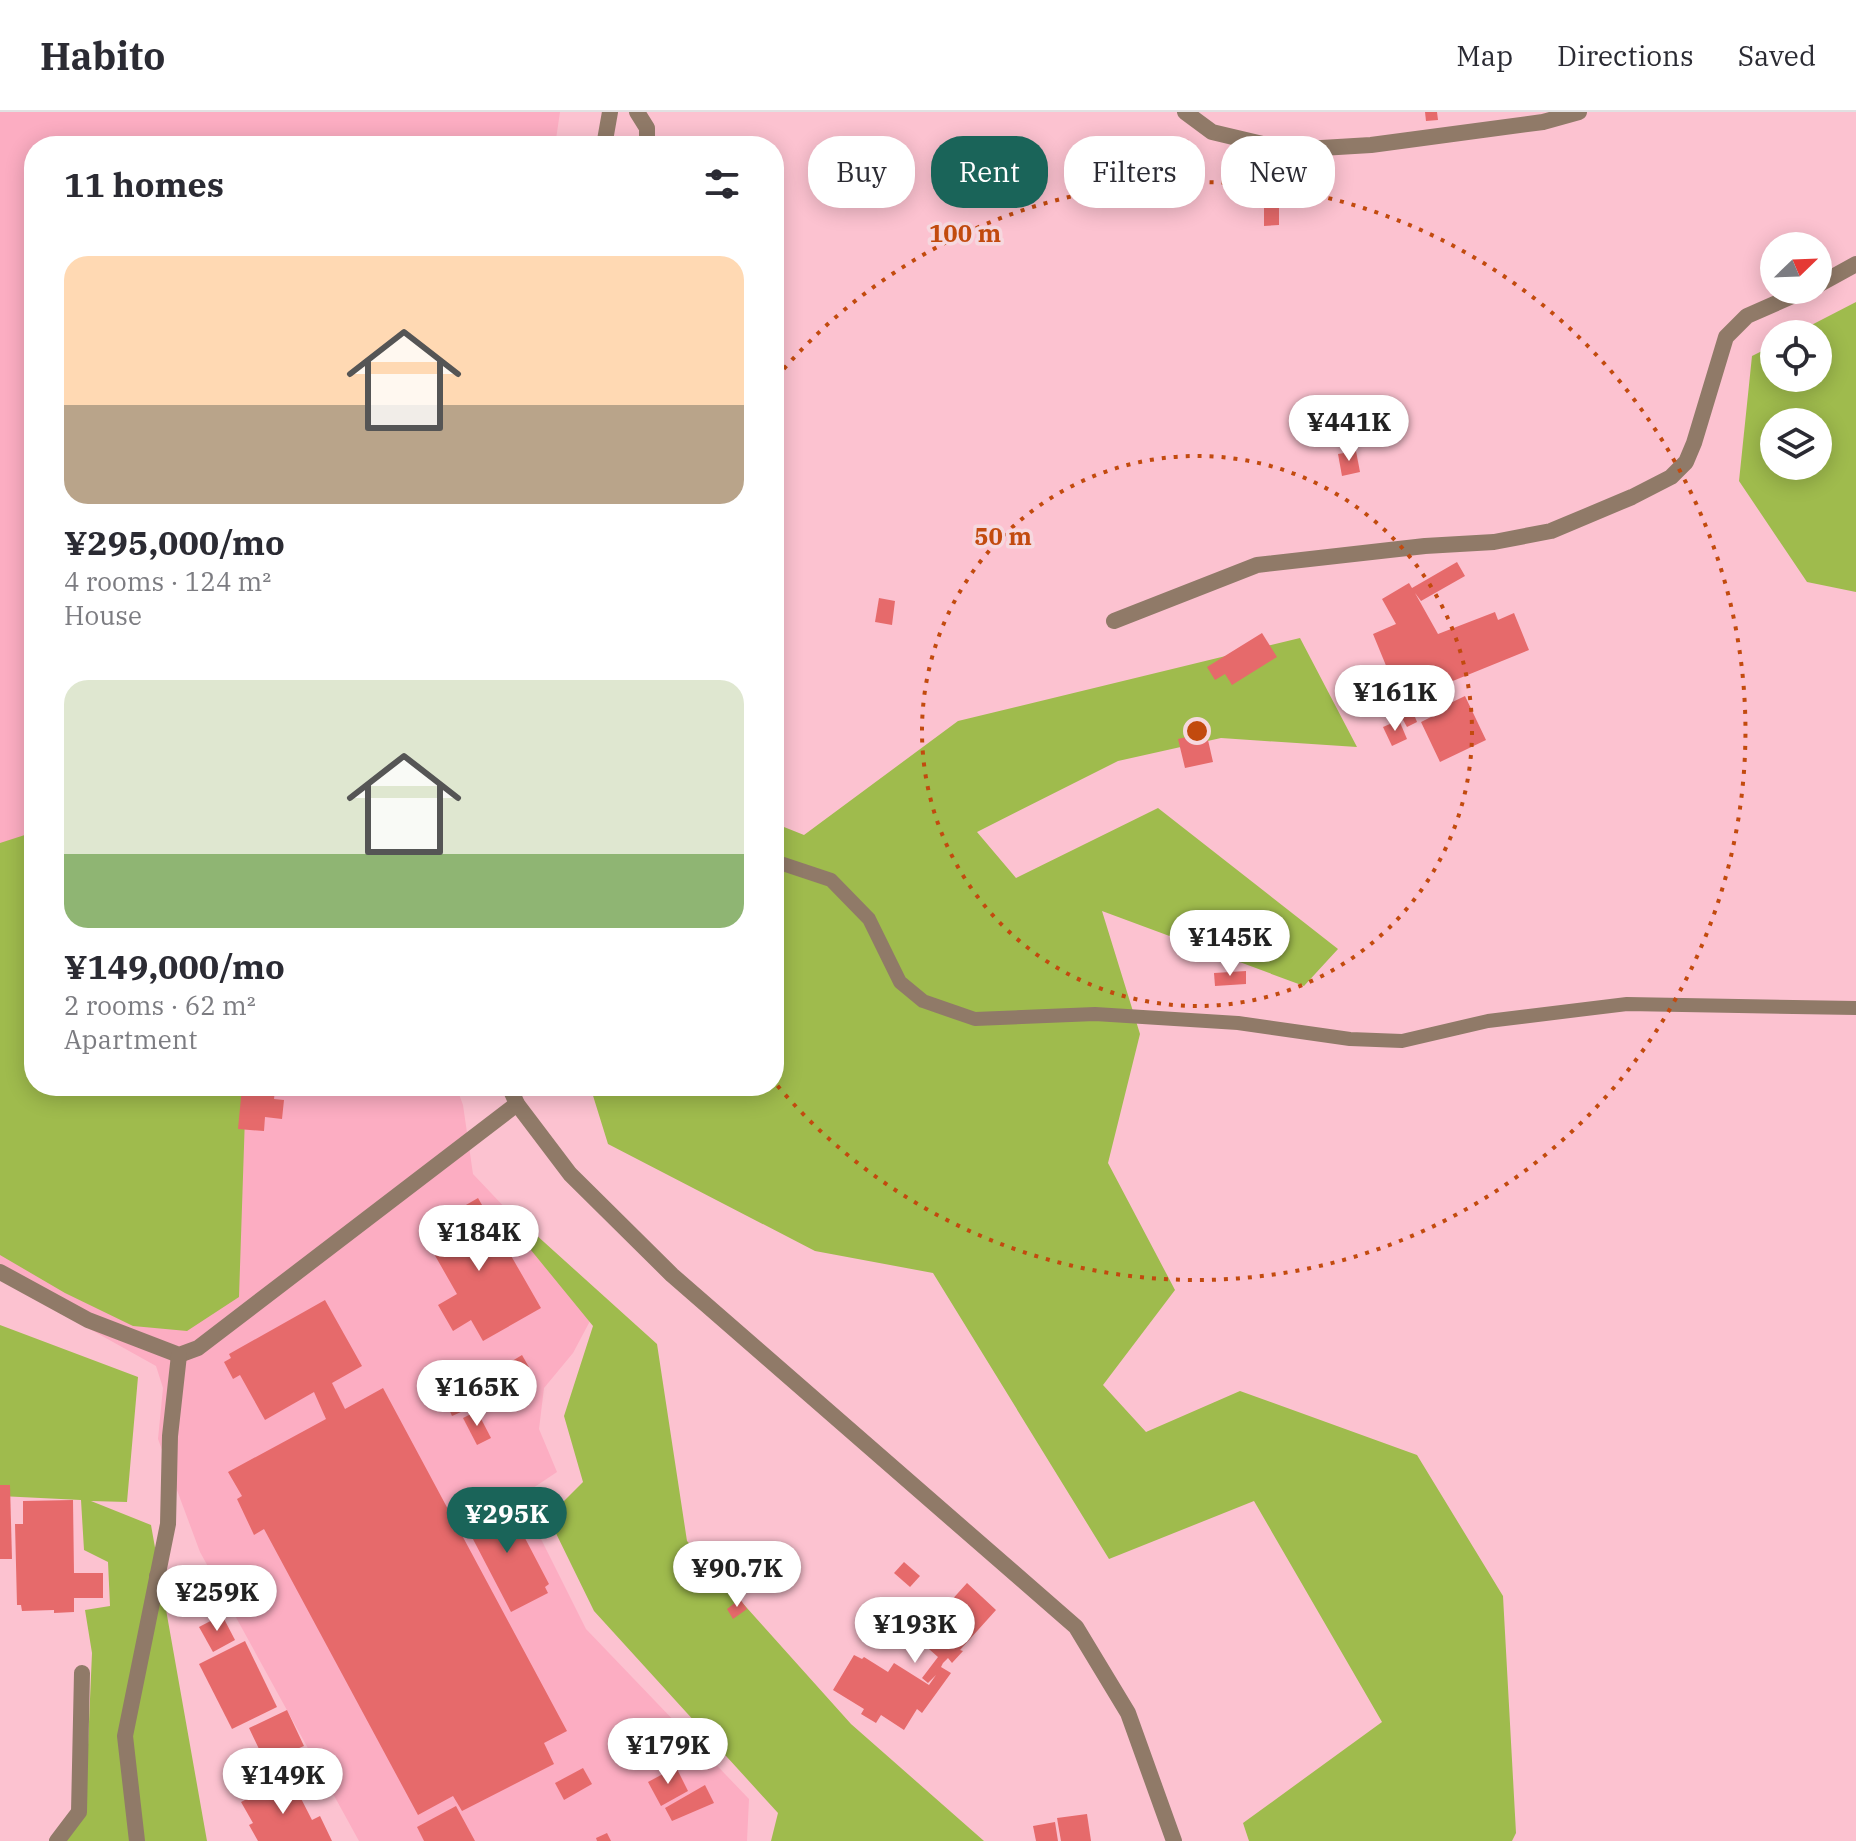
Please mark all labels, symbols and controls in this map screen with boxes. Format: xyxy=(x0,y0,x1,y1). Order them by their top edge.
text: Habito xyxy=(40,31,165,80)
text: Map xyxy=(1456,37,1513,74)
text: Directions xyxy=(1557,37,1694,74)
text: Saved xyxy=(1738,37,1816,74)
chip: Buy xyxy=(808,136,915,208)
chip: Rent xyxy=(931,136,1048,208)
chip: Filters xyxy=(1064,136,1205,208)
chip: New xyxy=(1221,136,1335,208)
text: 11 homes xyxy=(64,162,224,206)
icon: filters xyxy=(700,162,744,206)
text: 100 m xyxy=(929,217,1001,249)
north arrow xyxy=(1760,232,1832,304)
map controls xyxy=(1760,232,1832,480)
icon: home xyxy=(332,308,476,452)
button: locate xyxy=(1760,320,1832,392)
pin: ¥441K xyxy=(1293,395,1405,463)
text: ¥441K xyxy=(1307,404,1391,438)
button: layers xyxy=(1760,408,1832,480)
text: ¥295,000/mo xyxy=(64,520,285,564)
text: 50 m xyxy=(974,520,1032,552)
text: 4 rooms · 124 m² xyxy=(64,564,271,598)
text: House xyxy=(64,598,142,632)
pin: ¥161K xyxy=(1339,665,1451,733)
text: ¥161K xyxy=(1353,674,1437,708)
centre of rings xyxy=(1183,717,1211,745)
icon: home xyxy=(332,732,476,876)
pin: ¥145K xyxy=(1174,910,1286,978)
text: ¥145K xyxy=(1188,919,1272,953)
text: ¥149,000/mo xyxy=(64,944,285,988)
text: 2 rooms · 62 m² xyxy=(64,988,256,1022)
text: Apartment xyxy=(64,1022,197,1056)
pin: ¥184K xyxy=(423,1205,535,1273)
text: ¥184K xyxy=(437,1214,521,1248)
pin: ¥165K xyxy=(421,1360,533,1428)
text: ¥165K xyxy=(435,1369,519,1403)
pin: ¥295K xyxy=(451,1487,563,1555)
text: ¥295K xyxy=(465,1496,549,1530)
pin: ¥90.7K xyxy=(672,1541,802,1609)
text: ¥90.7K xyxy=(691,1550,783,1584)
pin: ¥259K xyxy=(161,1565,273,1633)
text: ¥259K xyxy=(175,1574,259,1608)
pin: ¥193K xyxy=(859,1597,971,1665)
text: ¥193K xyxy=(873,1606,957,1640)
pin: ¥179K xyxy=(612,1718,724,1786)
text: ¥179K xyxy=(626,1727,710,1761)
pin: ¥149K xyxy=(227,1748,339,1816)
text: ¥149K xyxy=(241,1757,325,1791)

